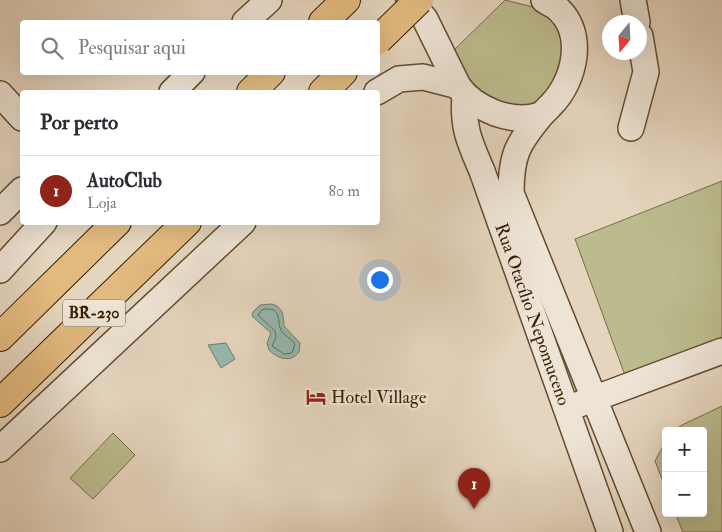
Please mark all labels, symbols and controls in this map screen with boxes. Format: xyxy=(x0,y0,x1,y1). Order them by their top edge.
north arrow xyxy=(602,15,647,60)
search box xyxy=(20,20,380,75)
icon: search xyxy=(38,34,66,62)
text: Pesquisar aqui xyxy=(78,36,186,60)
text: Por perto xyxy=(40,109,118,136)
text: AutoClub xyxy=(87,169,162,193)
text: 1 xyxy=(53,181,59,201)
text: 80 m xyxy=(329,181,360,201)
text: Loja xyxy=(87,193,117,213)
street label: Rua Otacílio Nepomuceno xyxy=(490,220,576,409)
your location xyxy=(367,267,393,293)
road number: BR-230 xyxy=(63,300,125,326)
hotel icon: Hotel Village xyxy=(305,386,327,408)
place label: Hotel Village xyxy=(331,386,427,409)
map controls xyxy=(662,427,707,517)
button: + xyxy=(662,427,707,472)
pin: 1 xyxy=(458,468,490,509)
button: − xyxy=(662,472,707,517)

